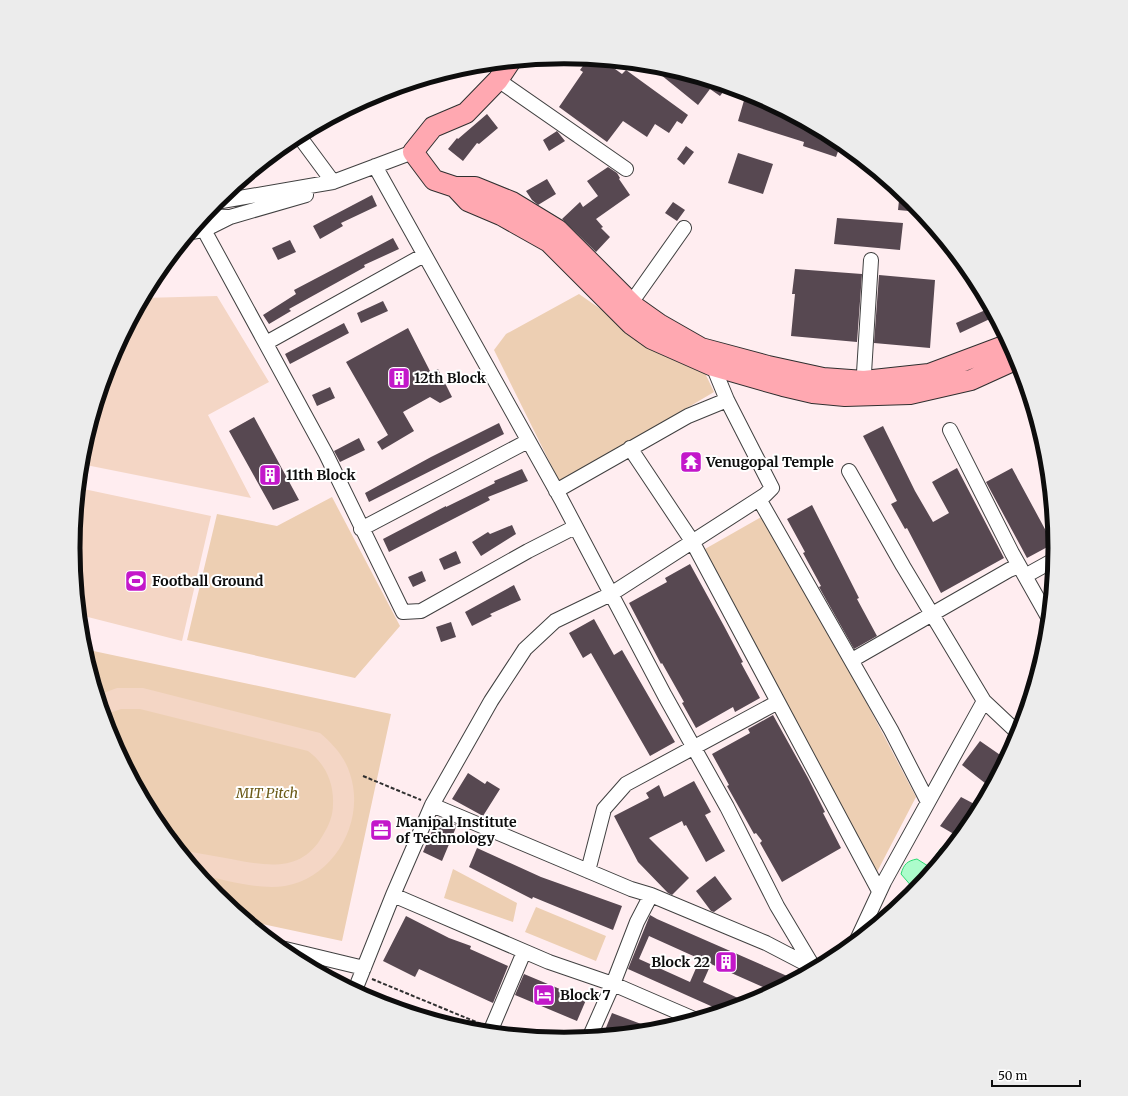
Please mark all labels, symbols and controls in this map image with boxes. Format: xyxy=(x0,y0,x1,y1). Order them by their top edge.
building icon: 12th Block xyxy=(386,365,412,391)
place label: 12th Block xyxy=(414,369,487,387)
temple icon: Venugopal Temple xyxy=(678,449,704,475)
place label: Venugopal Temple xyxy=(705,453,834,471)
building icon: 11th Block xyxy=(257,462,283,488)
place label: 11th Block xyxy=(286,466,356,484)
sports icon: Football Ground xyxy=(123,568,149,594)
place label: Football Ground xyxy=(152,572,264,590)
park label: MIT Pitch xyxy=(235,784,298,802)
place label: Manipal Institute of Technology xyxy=(396,813,517,847)
office icon: Manipal Institute of Technology xyxy=(368,817,394,843)
building icon: Block 22 xyxy=(713,949,739,975)
place label: Block 22 xyxy=(651,953,710,971)
hotel icon: Block 7 xyxy=(531,982,557,1008)
place label: Block 7 xyxy=(560,986,611,1004)
scale bar xyxy=(992,1062,1080,1088)
text: 50 m xyxy=(998,1068,1027,1083)

